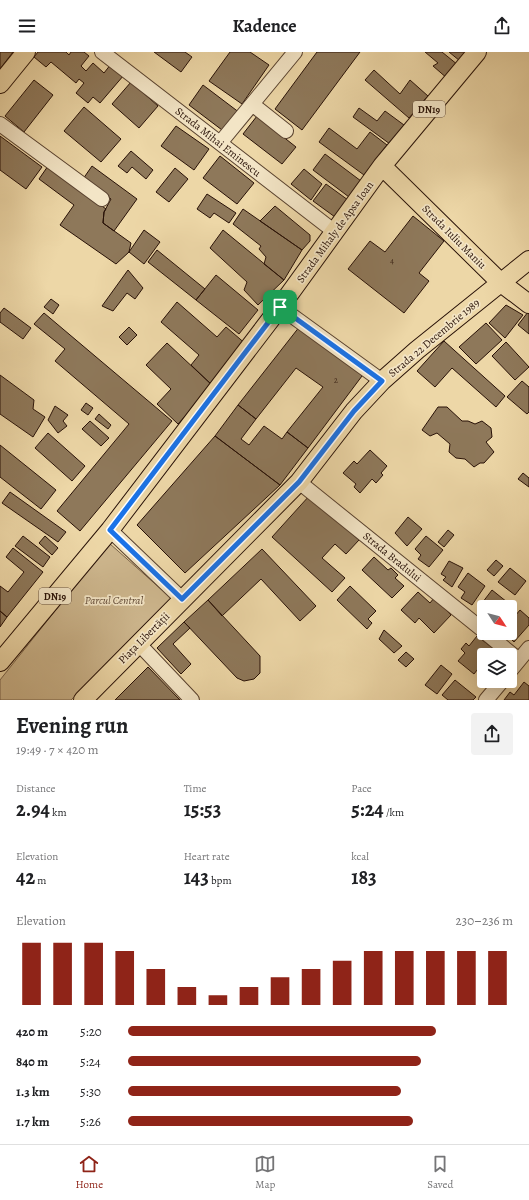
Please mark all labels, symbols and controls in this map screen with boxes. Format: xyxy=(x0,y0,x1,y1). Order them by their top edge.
text: Kadence xyxy=(232,14,297,38)
icon: menu xyxy=(16,15,38,37)
icon: share xyxy=(491,15,513,37)
road number: DN19 xyxy=(413,101,445,117)
street label: Strada Mihai Eminescu xyxy=(172,104,264,180)
street label: Strada Mihaly de Apsa Ioan xyxy=(293,178,377,286)
street label: Strada Iuliu Maniu xyxy=(419,202,489,272)
house number: 4 xyxy=(390,254,394,266)
pin xyxy=(263,290,297,324)
street label: Strada 22 Decembrie 1989 xyxy=(385,295,483,381)
icon: arrive xyxy=(269,296,291,318)
house number: 2 xyxy=(334,374,339,386)
street label: Strada Bradului xyxy=(360,529,424,585)
road number: DN19 xyxy=(39,588,71,604)
park label: Parcul Central xyxy=(85,593,143,608)
north arrow xyxy=(477,600,517,640)
map controls xyxy=(477,600,517,688)
street label: Piața Libertății xyxy=(115,609,173,667)
button: layers xyxy=(477,648,517,688)
text: Evening run xyxy=(16,711,128,741)
button: share xyxy=(471,713,513,755)
text: 19:49 · 7 × 420 m xyxy=(16,741,99,758)
text: Distance xyxy=(16,781,55,796)
text: Time xyxy=(184,781,207,796)
text: Pace xyxy=(351,781,372,796)
text: 2.94 xyxy=(16,796,50,823)
text: 15:53 xyxy=(184,796,221,823)
text: 5:24 xyxy=(351,796,384,823)
text: km xyxy=(50,805,67,820)
text: /km xyxy=(384,805,404,820)
text: Elevation xyxy=(16,849,58,864)
text: Heart rate xyxy=(184,849,230,864)
text: kcal xyxy=(351,849,369,864)
text: 42 xyxy=(16,864,35,891)
text: 143 xyxy=(184,864,209,891)
text: 183 xyxy=(351,864,377,891)
text: m xyxy=(35,873,46,888)
text: bpm xyxy=(209,873,232,888)
text: Elevation xyxy=(16,912,66,929)
text: 230–236 m xyxy=(456,912,513,929)
text: 420 m xyxy=(16,1023,48,1040)
text: 5:20 xyxy=(80,1023,102,1040)
text: 840 m xyxy=(16,1053,48,1070)
text: 5:24 xyxy=(80,1053,101,1070)
text: 1.3 km xyxy=(16,1083,50,1100)
text: 5:30 xyxy=(80,1083,101,1100)
text: 1.7 km xyxy=(16,1113,50,1130)
text: 5:26 xyxy=(80,1113,101,1130)
tab: Home xyxy=(76,1153,103,1192)
tab: Map xyxy=(254,1153,276,1192)
tab: Saved xyxy=(427,1153,453,1192)

